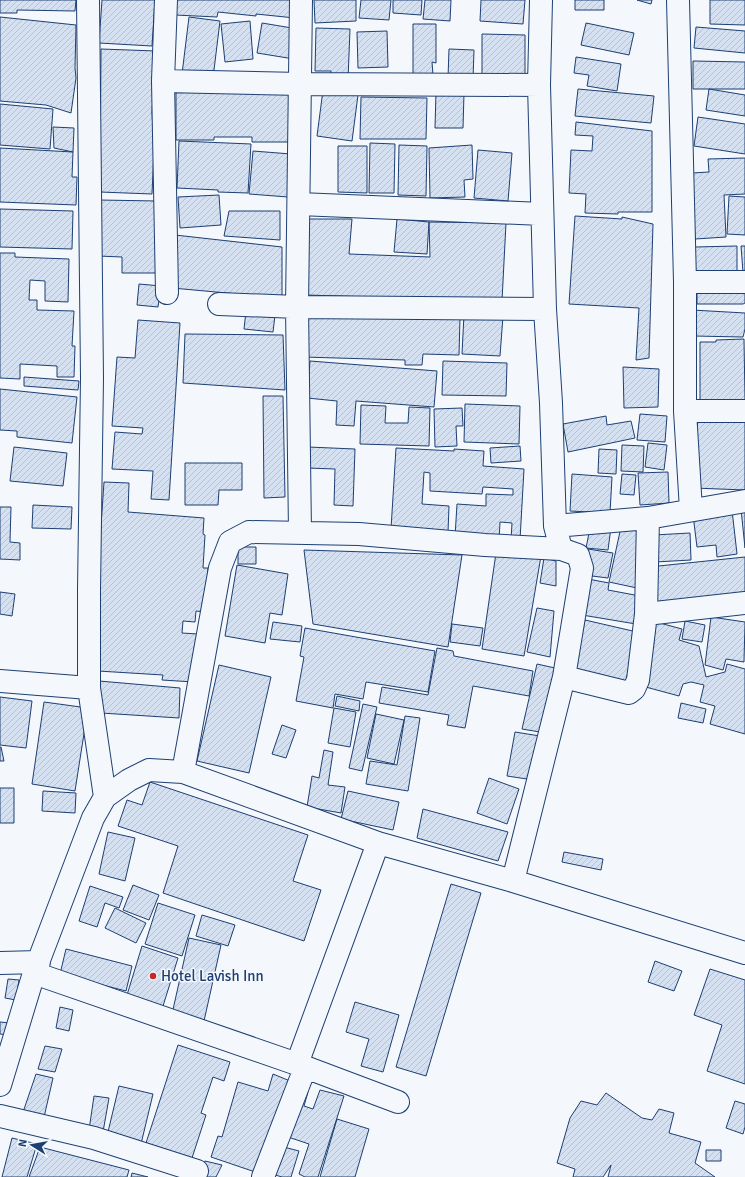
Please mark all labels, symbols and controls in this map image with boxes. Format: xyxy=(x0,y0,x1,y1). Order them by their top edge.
place label: Hotel Lavish Inn xyxy=(161,967,264,985)
marker: Hotel Lavish Inn xyxy=(148,971,158,981)
north arrow xyxy=(12,1125,52,1165)
text: N xyxy=(16,1138,30,1148)

